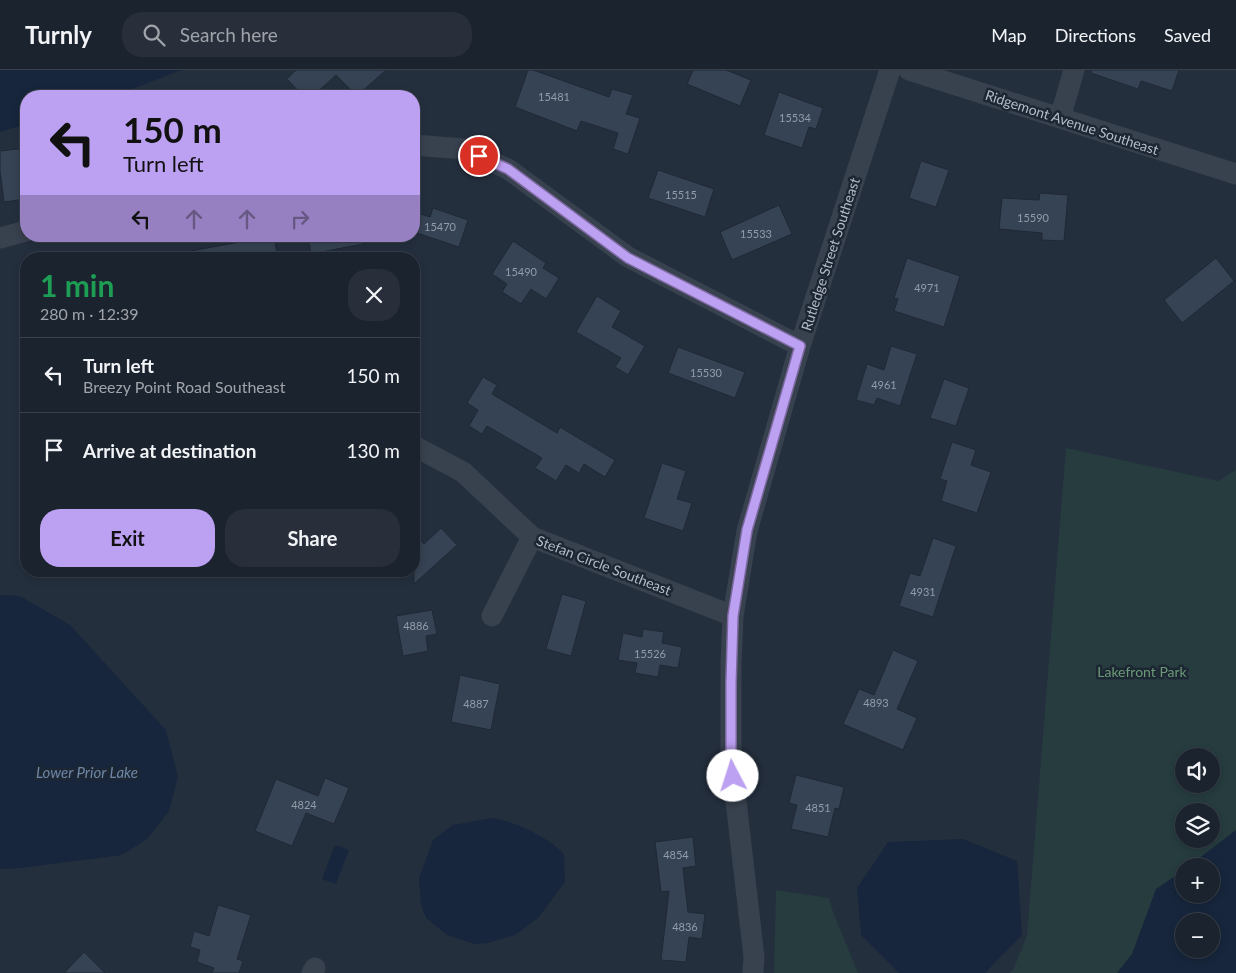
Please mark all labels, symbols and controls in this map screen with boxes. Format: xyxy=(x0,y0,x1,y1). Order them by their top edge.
search box xyxy=(122,12,472,57)
text: Turnly xyxy=(25,20,92,49)
icon: search xyxy=(140,21,168,49)
text: Search here xyxy=(180,23,278,46)
text: Map xyxy=(991,24,1027,46)
text: Directions xyxy=(1055,24,1136,46)
text: Saved xyxy=(1164,24,1211,46)
street label: Ridgemont Avenue Southeast xyxy=(983,86,1161,158)
house number: 15481 xyxy=(538,90,570,103)
text: 150 m xyxy=(123,108,222,150)
icon: left xyxy=(40,110,105,175)
house number: 15534 xyxy=(779,111,812,124)
pin xyxy=(458,135,500,177)
icon: arrive xyxy=(465,142,493,170)
text: Turn left xyxy=(123,150,204,177)
street label: Rutledge Street Southeast xyxy=(797,175,863,333)
house number: 15515 xyxy=(665,188,697,201)
icon: left xyxy=(127,205,155,233)
icon: ahead xyxy=(180,205,208,233)
icon: ahead xyxy=(233,205,261,233)
icon: right xyxy=(286,205,314,233)
house number: 15590 xyxy=(1017,211,1050,224)
house number: 15470 xyxy=(424,220,457,233)
house number: 15533 xyxy=(740,227,772,240)
house number: 15490 xyxy=(505,265,538,278)
text: 1 min xyxy=(40,267,114,303)
button: close xyxy=(348,269,400,321)
house number: 4971 xyxy=(914,281,940,294)
text: 280 m · 12:39 xyxy=(40,304,139,323)
text: Turn left xyxy=(83,354,154,377)
icon: left xyxy=(40,361,68,389)
text: 150 m xyxy=(346,364,400,387)
house number: 15530 xyxy=(690,366,723,379)
text: Breezy Point Road Southeast xyxy=(83,377,285,396)
house number: 4961 xyxy=(871,378,897,391)
icon: arrive xyxy=(40,436,68,464)
text: Arrive at destination xyxy=(83,439,256,462)
text: 130 m xyxy=(346,439,400,462)
button: Exit xyxy=(40,509,215,567)
button: Share xyxy=(225,509,400,567)
street label: Stefan Circle Southeast xyxy=(534,531,674,599)
house number: 4931 xyxy=(910,585,936,598)
house number: 4886 xyxy=(403,619,429,632)
house number: 15526 xyxy=(634,647,666,660)
park label: Lakefront Park xyxy=(1097,663,1188,680)
house number: 4893 xyxy=(863,696,889,709)
house number: 4887 xyxy=(463,697,489,710)
map controls xyxy=(1175,748,1220,958)
button: sound xyxy=(1175,748,1220,793)
position arrow xyxy=(706,749,758,801)
water label: Lower Prior Lake xyxy=(36,763,138,781)
house number: 4824 xyxy=(291,798,317,811)
house number: 4851 xyxy=(805,801,831,814)
button: layers xyxy=(1175,803,1220,848)
house number: 4854 xyxy=(663,848,689,861)
button: + xyxy=(1175,858,1220,903)
button: − xyxy=(1175,913,1220,958)
house number: 4836 xyxy=(672,920,698,933)

